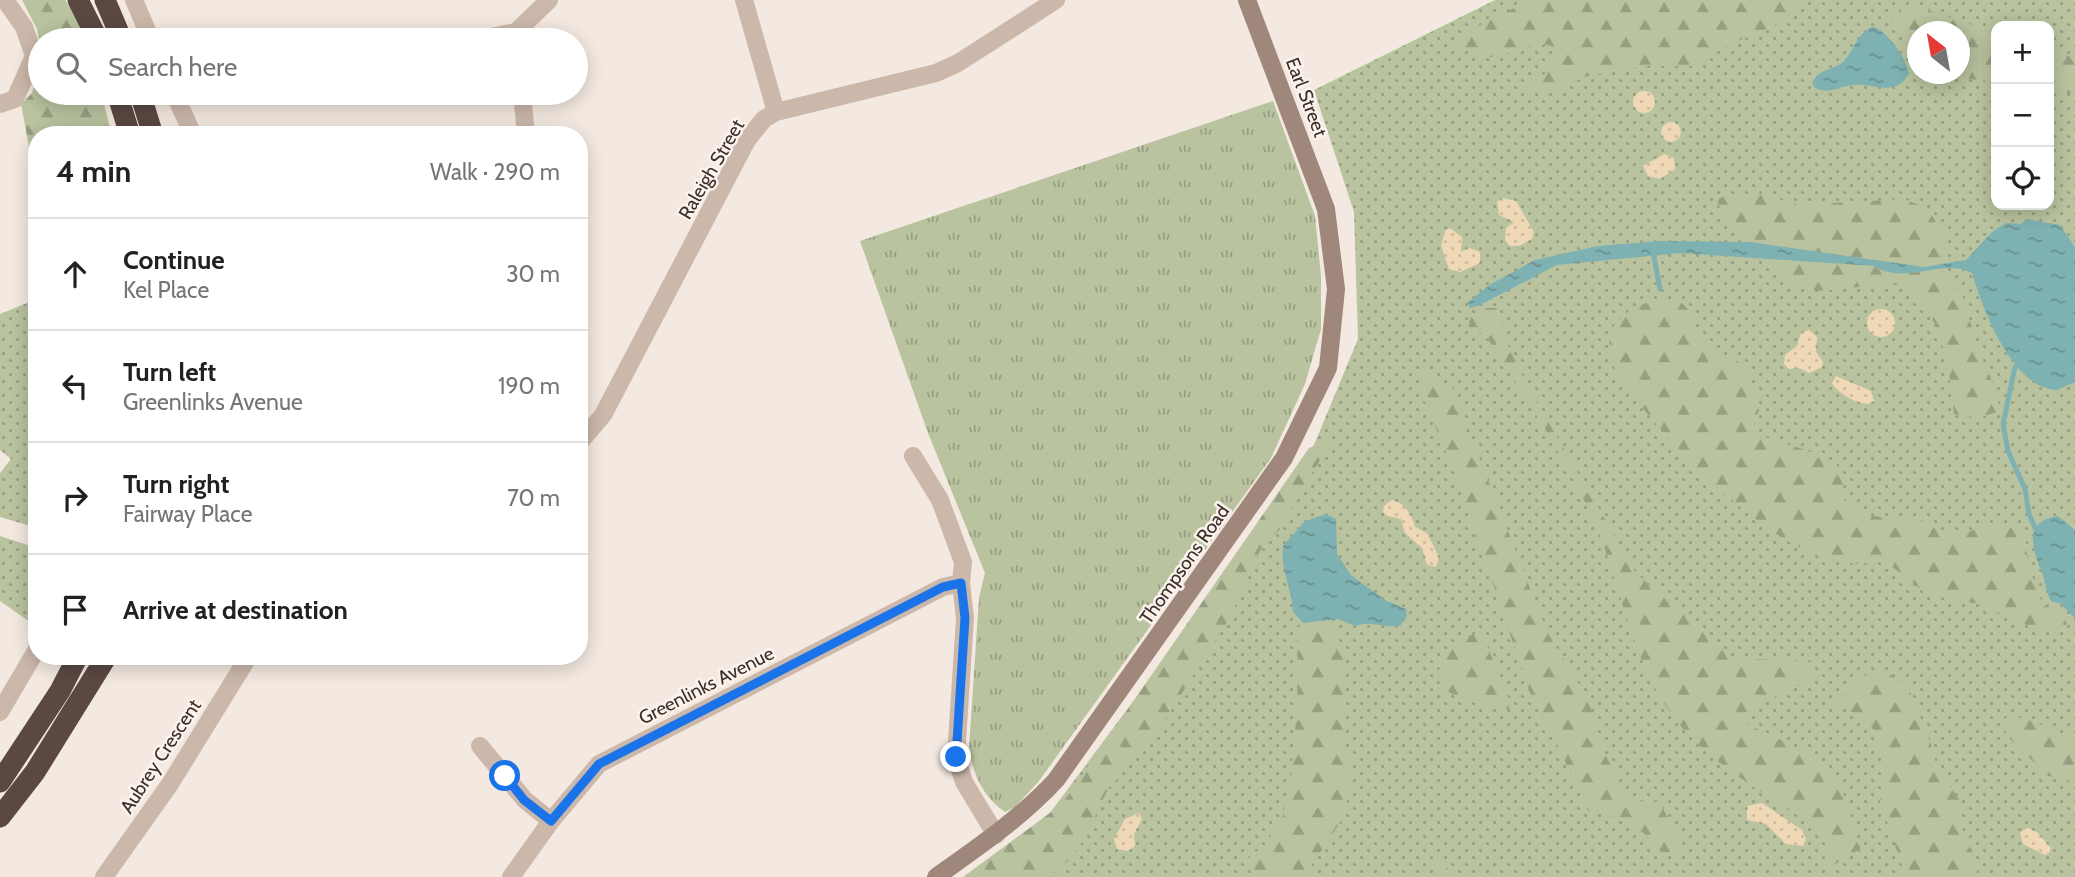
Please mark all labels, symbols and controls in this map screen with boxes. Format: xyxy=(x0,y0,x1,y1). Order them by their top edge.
north arrow xyxy=(1907,21,1970,84)
map controls xyxy=(1991,21,2054,210)
button: + xyxy=(1991,21,2054,84)
search box xyxy=(28,28,588,105)
icon: search xyxy=(52,48,90,86)
text: Search here xyxy=(108,51,237,83)
street label: Earl Street xyxy=(1281,54,1332,141)
button: − xyxy=(1991,84,2054,147)
street label: Raleigh Street xyxy=(674,115,750,223)
button: locate xyxy=(1991,147,2054,210)
text: 4 min xyxy=(56,153,131,190)
text: Walk · 290 m xyxy=(430,158,560,186)
text: Continue xyxy=(123,244,225,276)
icon: ahead xyxy=(56,255,94,293)
text: 30 m xyxy=(506,260,560,288)
text: Kel Place xyxy=(123,276,209,304)
text: Turn left xyxy=(123,356,216,388)
icon: left xyxy=(56,367,94,405)
text: 190 m xyxy=(498,372,560,400)
text: Greenlinks Avenue xyxy=(123,388,303,416)
text: Turn right xyxy=(123,468,229,500)
icon: right xyxy=(56,479,94,517)
text: 70 m xyxy=(507,484,560,512)
text: Fairway Place xyxy=(123,500,252,528)
street label: Thompsons Road xyxy=(1135,500,1234,628)
icon: arrive xyxy=(56,591,94,629)
text: Arrive at destination xyxy=(123,594,348,626)
street label: Greenlinks Avenue xyxy=(635,641,778,729)
street label: Aubrey Crescent xyxy=(115,694,206,818)
route end xyxy=(940,741,971,772)
route start xyxy=(489,760,520,791)

